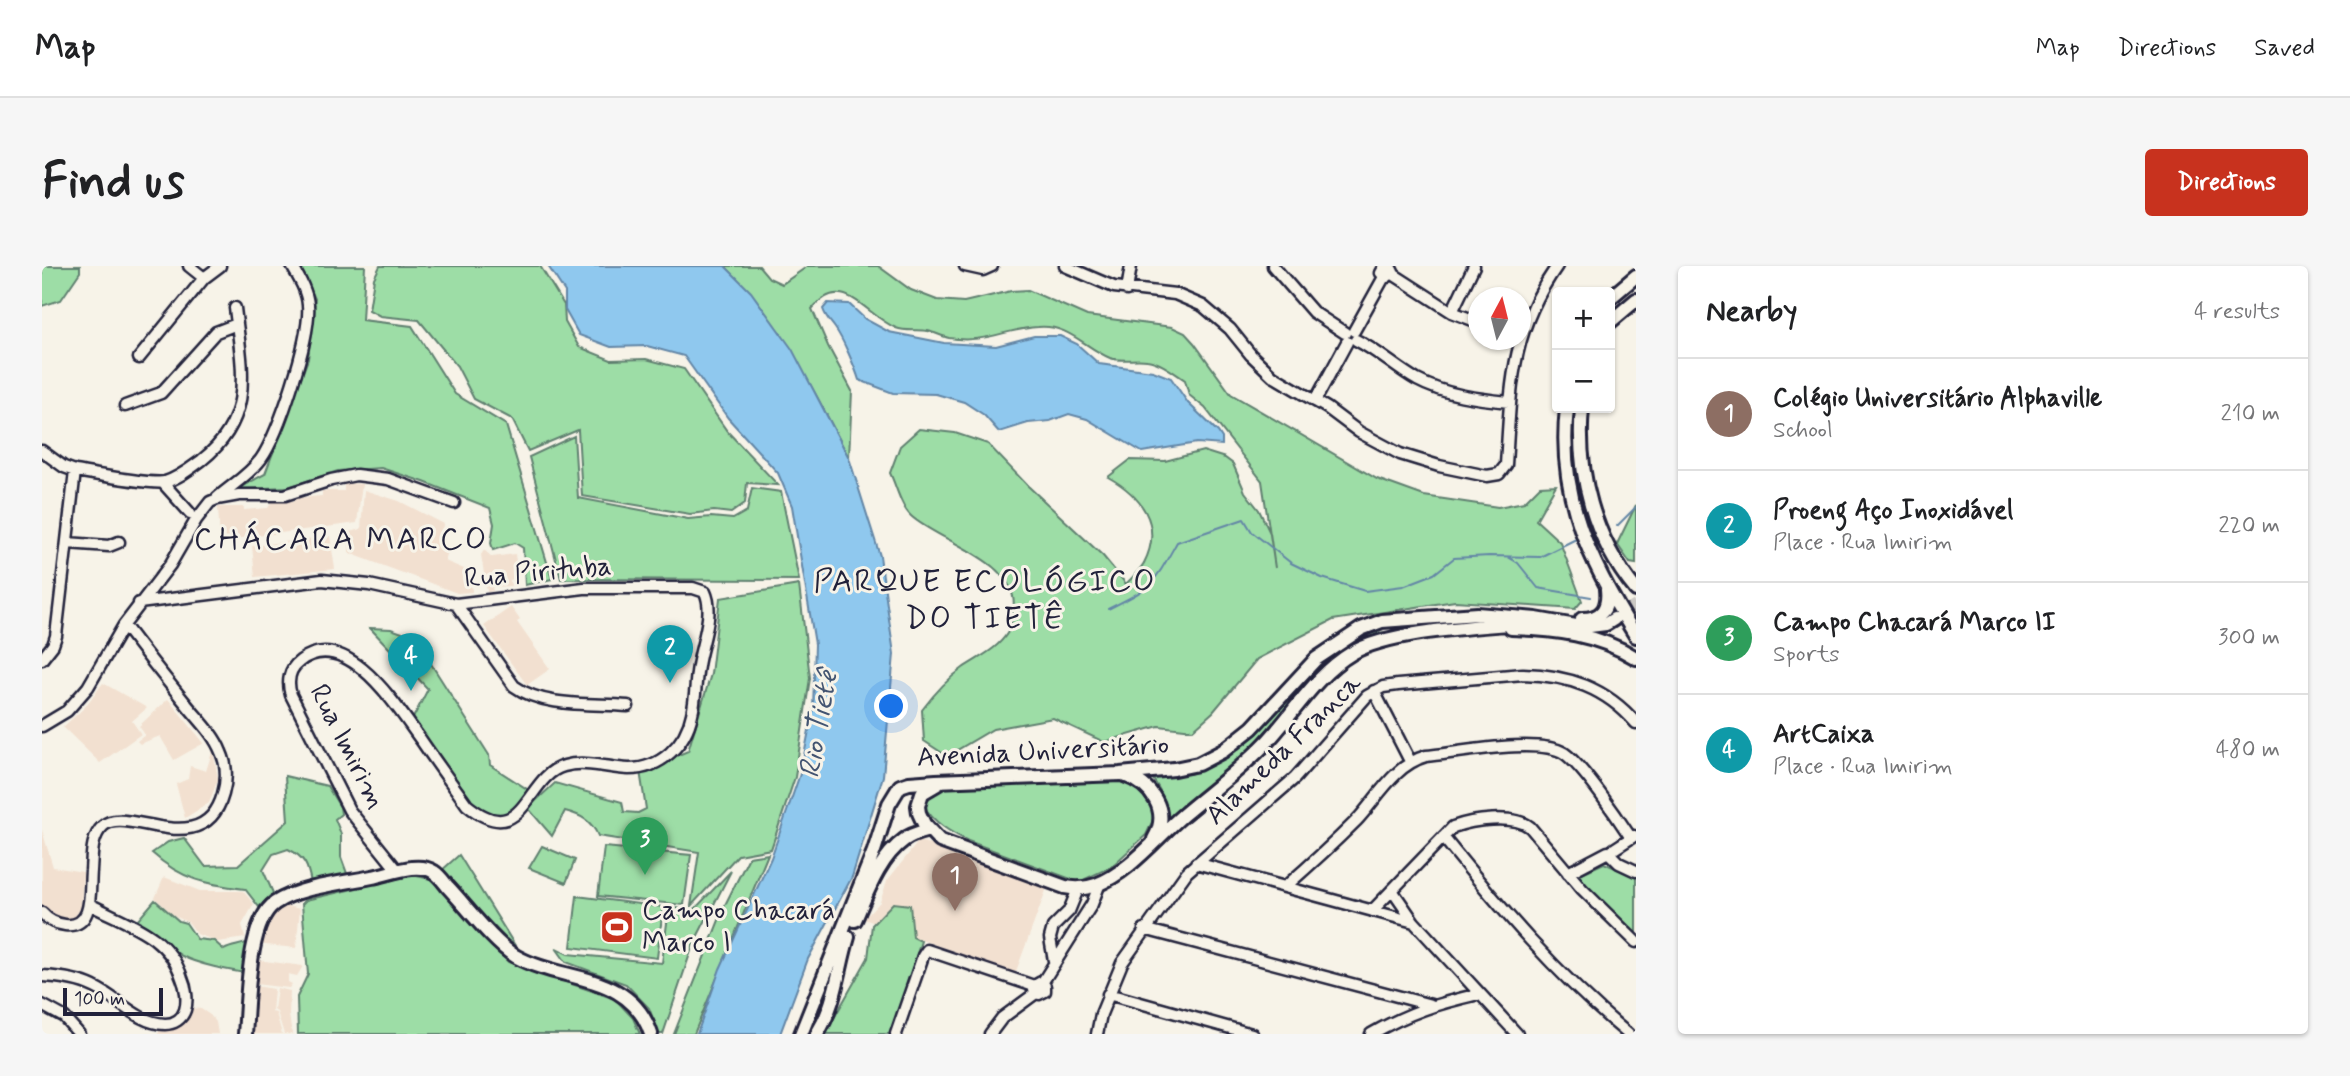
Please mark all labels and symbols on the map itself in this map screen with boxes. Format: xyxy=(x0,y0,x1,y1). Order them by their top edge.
north arrow xyxy=(1468,287,1531,350)
district label: CHÁCARA MARCO xyxy=(194,519,488,561)
street label: Rua Pirituba xyxy=(463,548,613,598)
district label: PARQUE ECOLÓGICO DO TIETÊ xyxy=(813,561,1157,640)
pin: 2 xyxy=(647,625,693,683)
pin: 4 xyxy=(388,633,434,691)
water label: Rio Tietê xyxy=(790,664,848,781)
street label: Alameda Franca xyxy=(1198,666,1370,834)
street label: Rua Imirim xyxy=(300,678,394,816)
your location xyxy=(874,689,908,723)
street label: Avenida Universitário xyxy=(916,727,1170,777)
pin: 3 xyxy=(622,817,668,875)
pin: 1 xyxy=(932,853,978,911)
place label: Campo Chacará Marco I xyxy=(642,893,835,962)
sports icon: Campo Chacará Marco I xyxy=(598,908,636,946)
scale bar xyxy=(63,985,163,1017)

